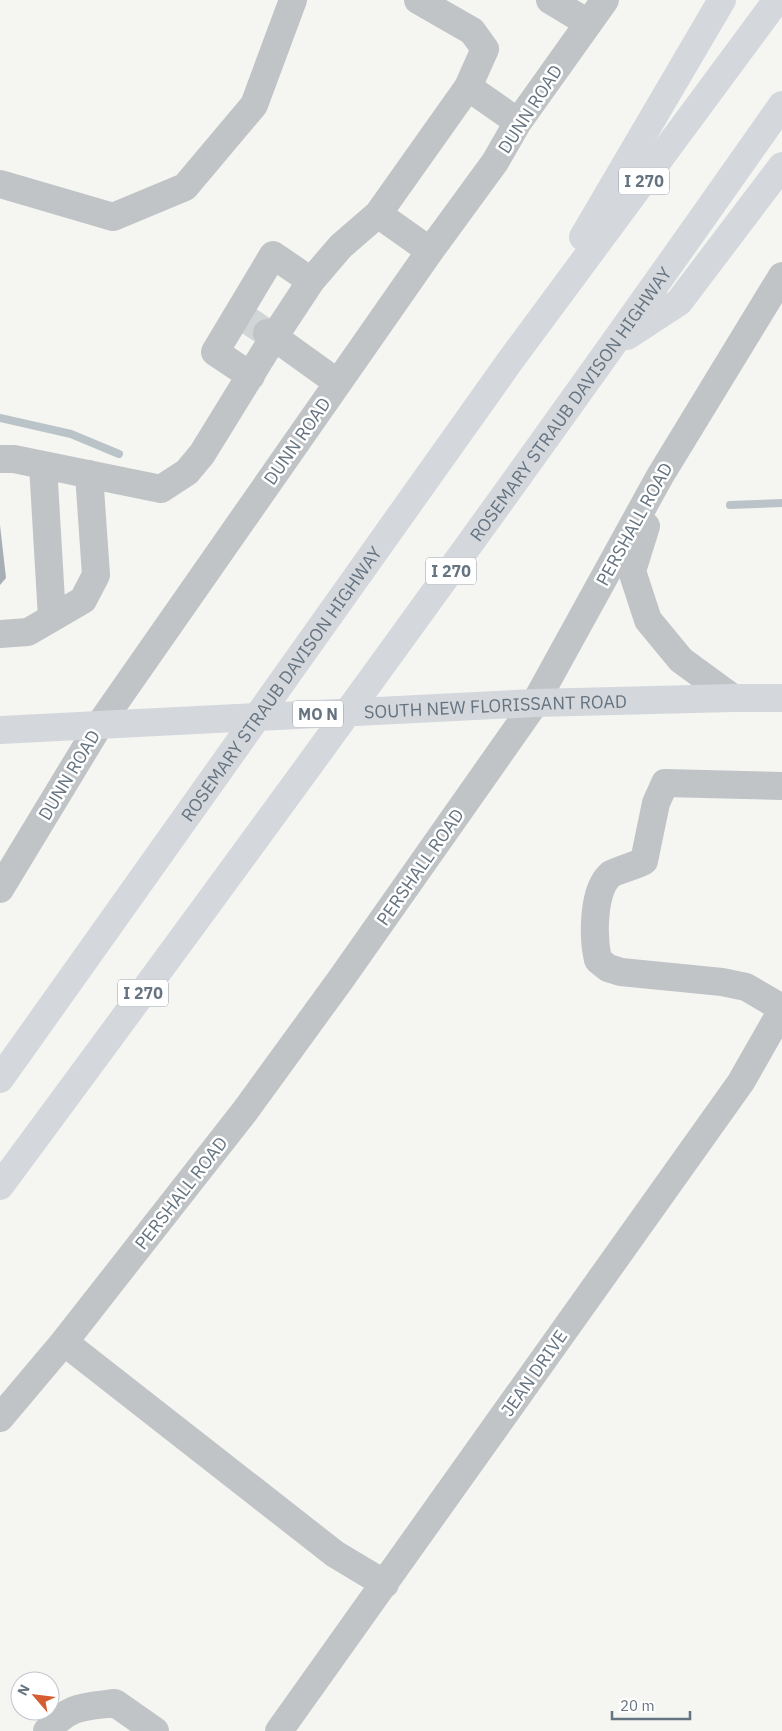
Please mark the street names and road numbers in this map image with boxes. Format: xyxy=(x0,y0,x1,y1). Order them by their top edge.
street label: DUNN ROAD xyxy=(493,60,567,158)
road number: I 270 xyxy=(619,168,669,195)
street label: ROSEMARY STRAUB DAVISON HIGHWAY xyxy=(464,262,676,546)
street label: DUNN ROAD xyxy=(258,393,336,489)
street label: PERSHALL ROAD xyxy=(591,458,677,590)
street label: ROSEMARY STRAUB DAVISON HIGHWAY xyxy=(175,541,387,826)
road number: I 270 xyxy=(426,558,476,584)
street label: SOUTH NEW FLORISSANT ROAD xyxy=(363,689,627,723)
road number: MO N xyxy=(293,701,343,728)
street label: DUNN ROAD xyxy=(33,726,105,824)
street label: PERSHALL ROAD xyxy=(371,804,469,930)
road number: I 270 xyxy=(118,980,168,1006)
street label: PERSHALL ROAD xyxy=(130,1132,232,1254)
street label: JEAN DRIVE xyxy=(496,1325,572,1421)

